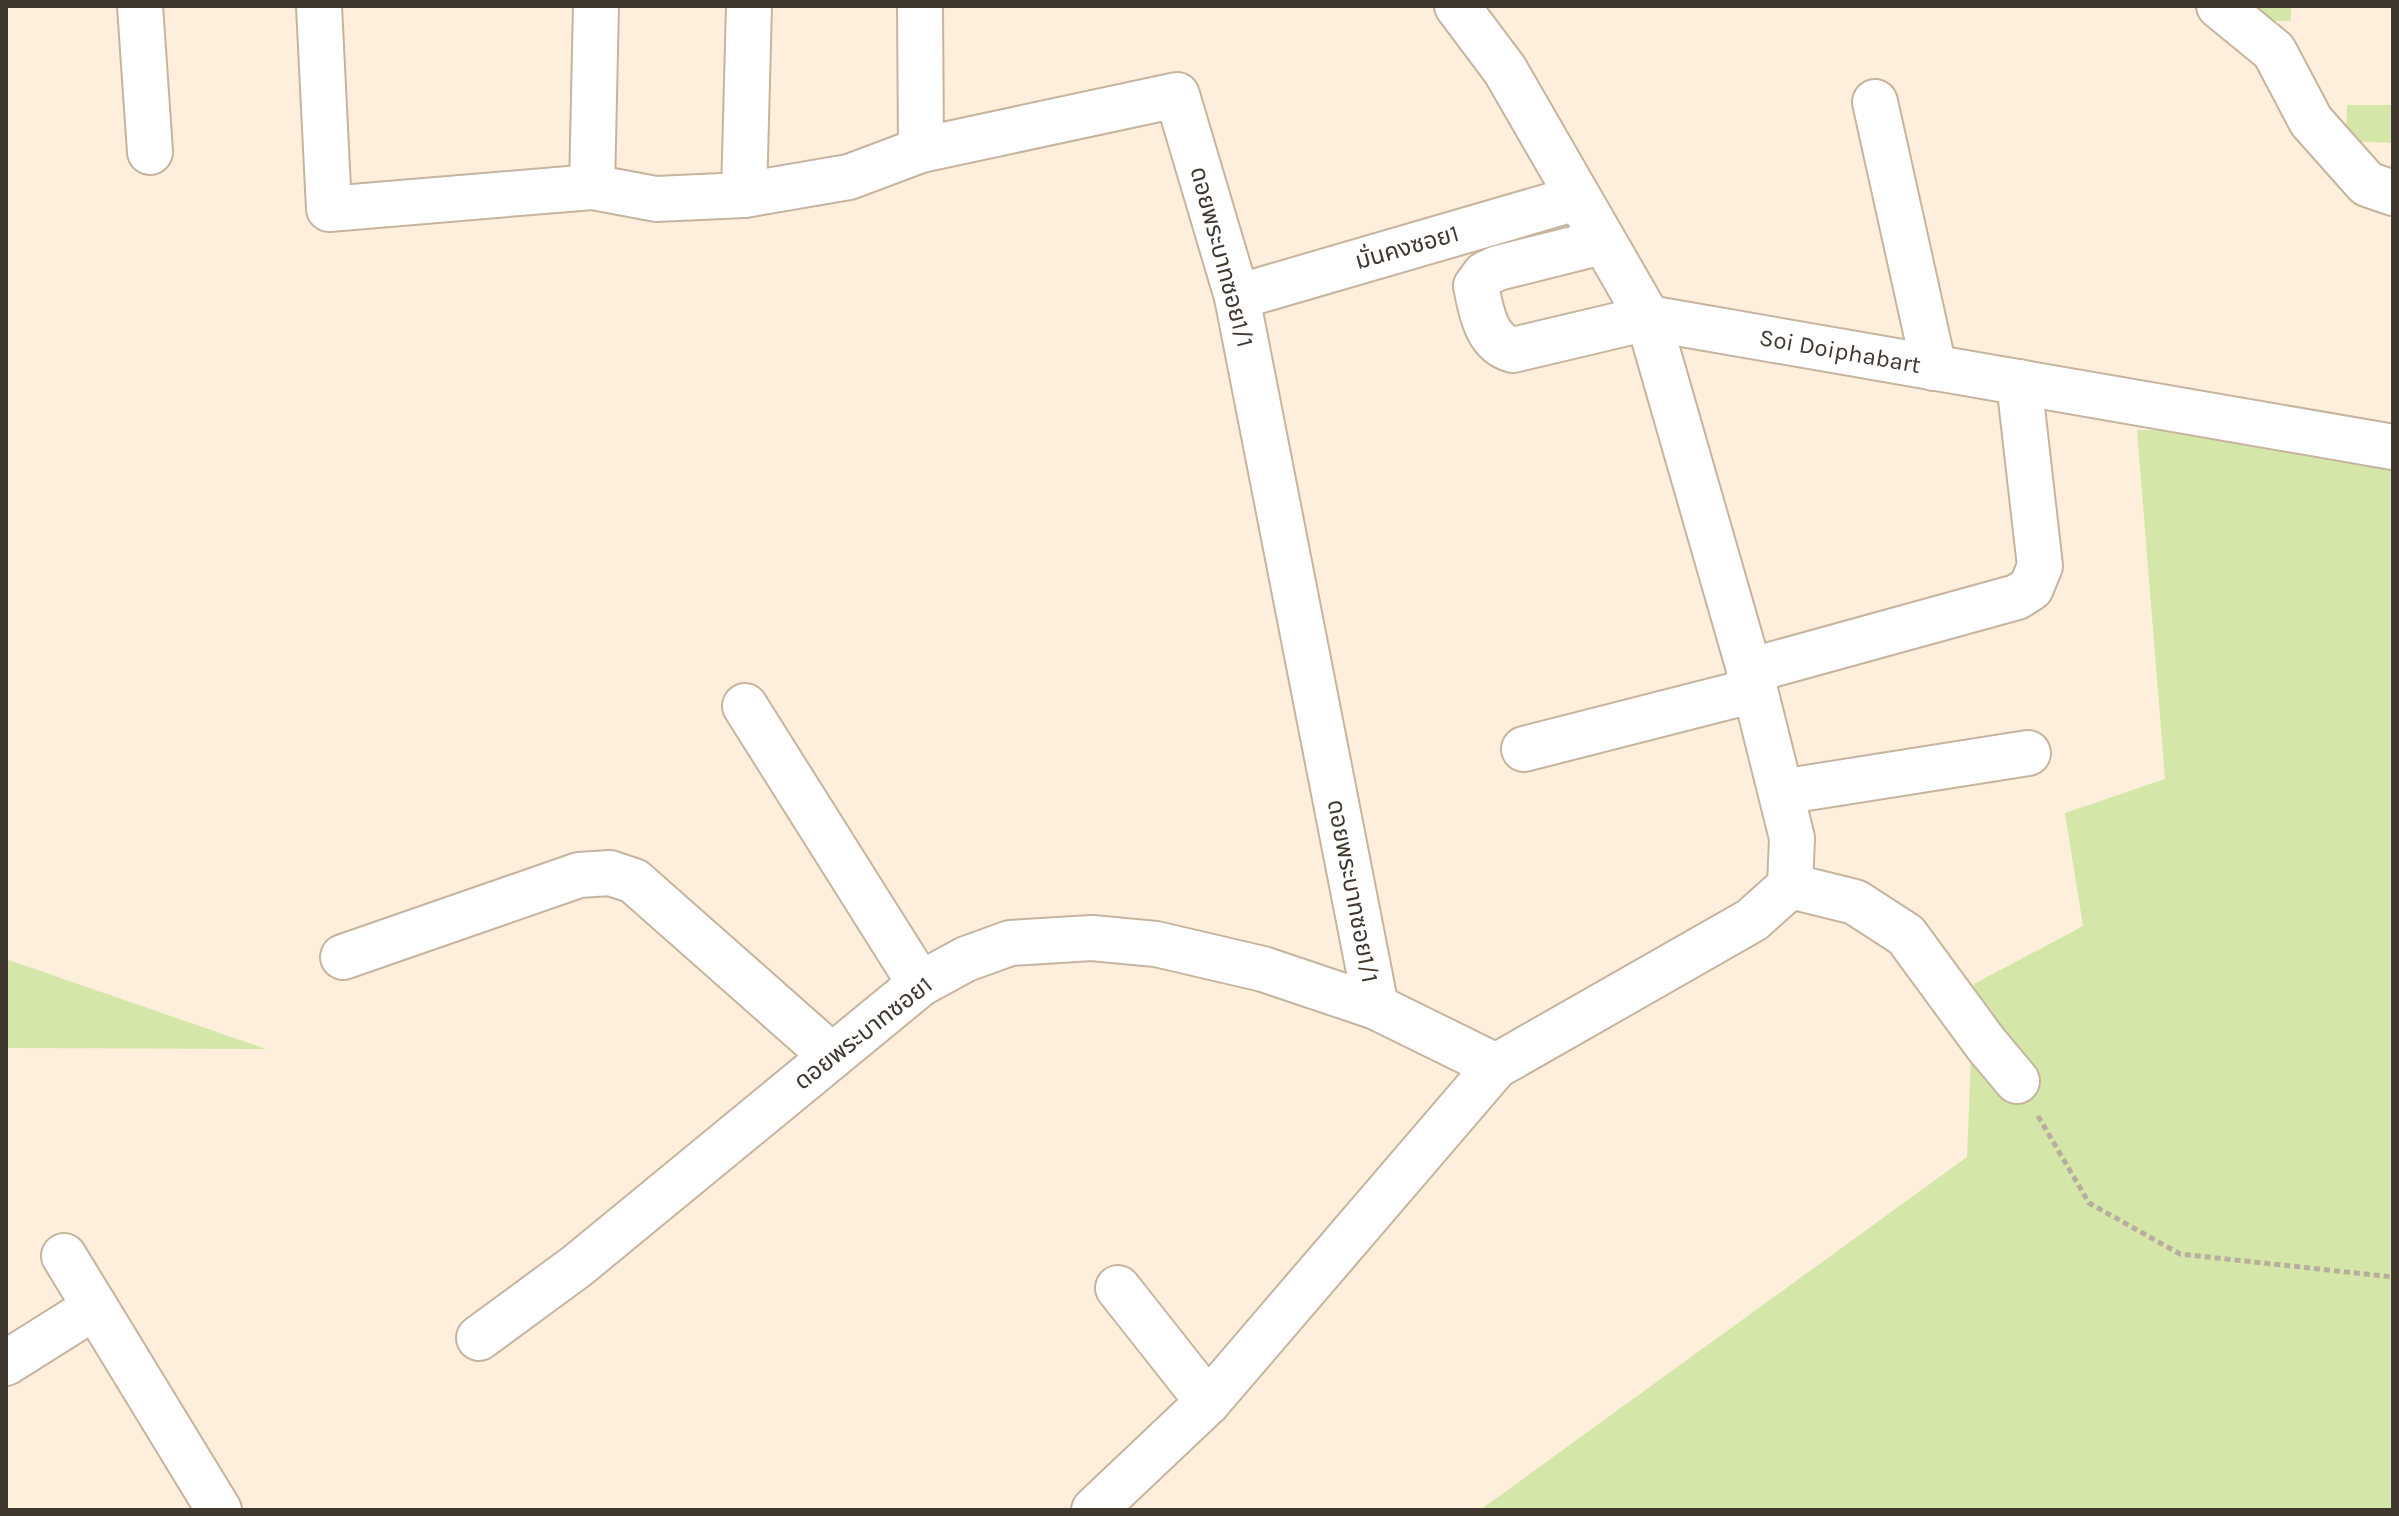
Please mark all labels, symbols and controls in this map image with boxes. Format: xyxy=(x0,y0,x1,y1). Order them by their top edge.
street label: ดอยพระบาทซอย1/1 xyxy=(1184,164,1260,350)
street label: มั่นคงซอย1 xyxy=(1352,217,1462,275)
street label: Soi Doiphabart xyxy=(1757,323,1923,379)
street label: ดอยพระบาทซอย1/1 xyxy=(1322,797,1384,985)
street label: ดอยพระบาทซอย1 xyxy=(788,970,938,1096)

